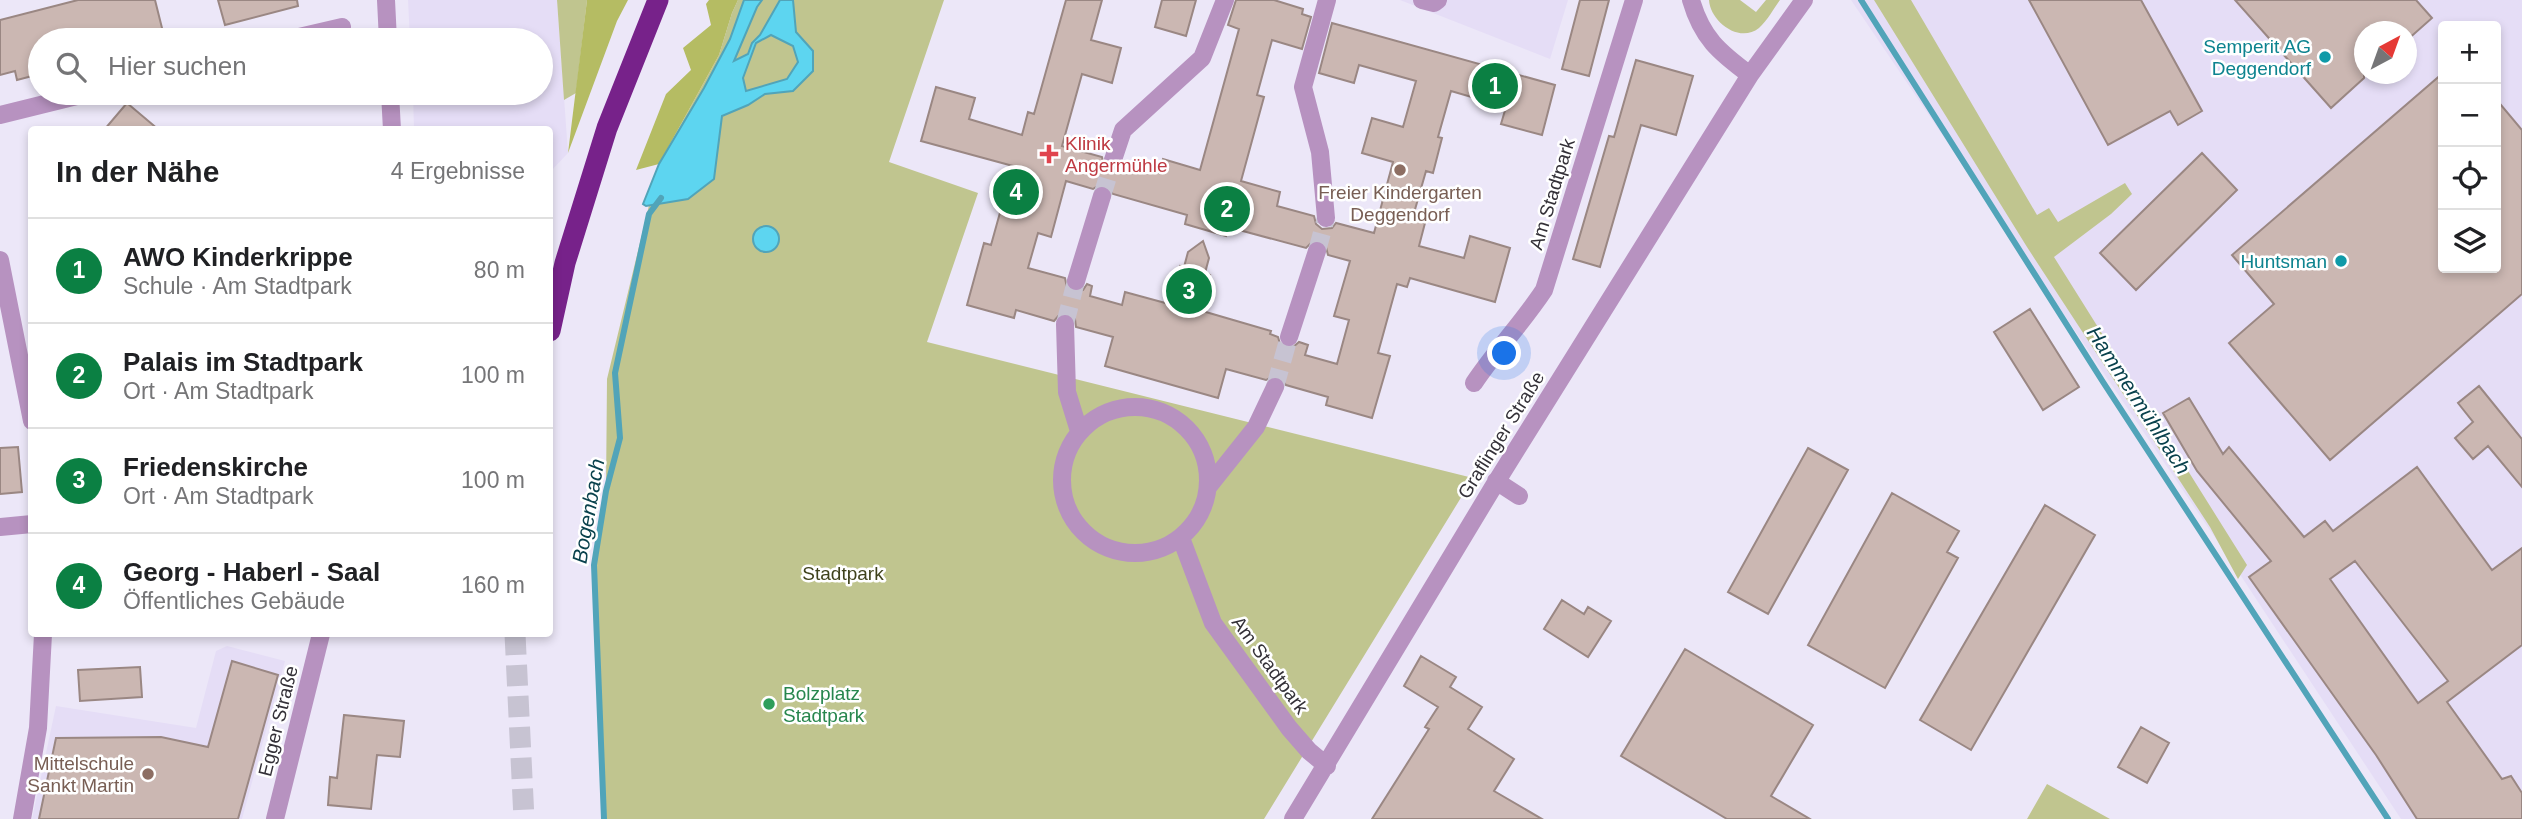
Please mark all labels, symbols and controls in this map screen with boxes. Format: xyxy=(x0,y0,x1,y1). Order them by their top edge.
north arrow xyxy=(2354,21,2417,84)
map controls xyxy=(2438,21,2501,273)
button: + xyxy=(2438,21,2501,84)
search box xyxy=(28,28,553,105)
place label: Semperit AG Deggendorf xyxy=(2203,36,2312,79)
icon: search xyxy=(52,48,90,86)
marker: Semperit AG Deggendorf xyxy=(2317,49,2333,65)
text: Hier suchen xyxy=(108,51,247,81)
pin: 1 xyxy=(1472,60,1518,112)
button: − xyxy=(2438,84,2501,147)
place label: Klinik Angermühle xyxy=(1065,133,1167,176)
street label: Am Stadtpark xyxy=(1525,135,1579,252)
marker: Klinik Angermühle xyxy=(1039,144,1059,164)
button: locate xyxy=(2438,147,2501,210)
text: In der Nähe xyxy=(56,155,219,188)
text: 4 Ergebnisse xyxy=(391,158,525,184)
marker: Freier Kindergarten Deggendorf xyxy=(1392,162,1408,178)
pin: 4 xyxy=(993,166,1039,218)
place label: Freier Kindergarten Deggendorf xyxy=(1318,182,1482,225)
pin: 2 xyxy=(1204,183,1250,235)
button: layers xyxy=(2438,210,2501,273)
text: AWO Kinderkrippe xyxy=(123,242,353,272)
place label: Huntsman xyxy=(2240,251,2327,272)
marker: Huntsman xyxy=(2333,253,2349,269)
text: 1 xyxy=(73,257,85,283)
text: 80 m xyxy=(474,257,525,283)
pin: 3 xyxy=(1166,265,1212,317)
text: Schule · Am Stadtpark xyxy=(123,273,352,299)
water label: Hammermühlbach xyxy=(2083,322,2195,478)
your location xyxy=(1487,336,1521,370)
text: Palais im Stadtpark xyxy=(123,347,363,377)
text: 2 xyxy=(73,362,85,388)
text: 100 m xyxy=(461,362,525,388)
street label: Graflinger Straße xyxy=(1453,368,1549,502)
text: Ort · Am Stadtpark xyxy=(123,378,313,404)
text: Friedenskirche xyxy=(123,452,308,482)
water label: Bogenbach xyxy=(567,457,609,565)
text: 3 xyxy=(73,467,85,493)
text: 100 m xyxy=(461,467,525,493)
text: Ort · Am Stadtpark xyxy=(123,483,313,509)
text: Georg - Haberl - Saal xyxy=(123,557,380,587)
park label: Stadtpark xyxy=(802,563,884,584)
text: 4 xyxy=(73,572,85,598)
text: 160 m xyxy=(461,572,525,598)
text: Öffentliches Gebäude xyxy=(123,588,345,614)
street label: Am Stadtpark xyxy=(1228,612,1313,718)
street label: Egger Straße xyxy=(254,664,302,778)
place label: Bolzplatz Stadtpark xyxy=(783,683,865,726)
marker: Bolzplatz Stadtpark xyxy=(761,696,777,712)
place label: Mittelschule Sankt Martin xyxy=(27,753,134,796)
marker: Mittelschule Sankt Martin xyxy=(140,766,156,782)

